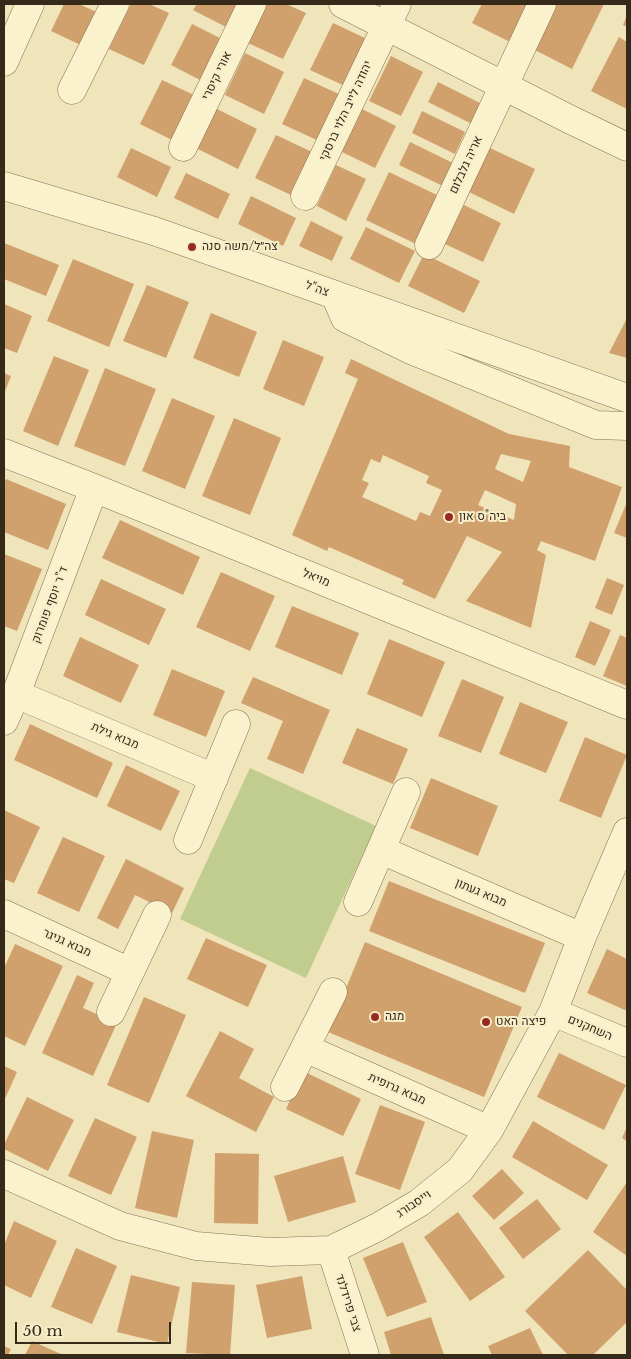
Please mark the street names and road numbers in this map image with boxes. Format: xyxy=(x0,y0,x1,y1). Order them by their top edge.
street label: אורי קיסרי xyxy=(199,49,235,103)
street label: יהודה לייב הלוי ברסקי xyxy=(316,59,376,163)
street label: אריה גלבלום xyxy=(446,134,486,196)
street label: צה"ל xyxy=(303,278,331,300)
street label: ד"ר יוסף פומרוק xyxy=(29,565,71,645)
street label: מויאל xyxy=(300,566,332,590)
street label: מבוא גילת xyxy=(89,719,141,753)
street label: מבוא געתון xyxy=(453,876,509,910)
street label: מבוא גניגר xyxy=(40,926,94,960)
street label: השחקנים xyxy=(566,1012,614,1044)
street label: מבוא גרופית xyxy=(366,1070,428,1108)
street label: וייסבורג xyxy=(394,1187,434,1221)
street label: צבי פרידלנד xyxy=(332,1272,364,1334)

